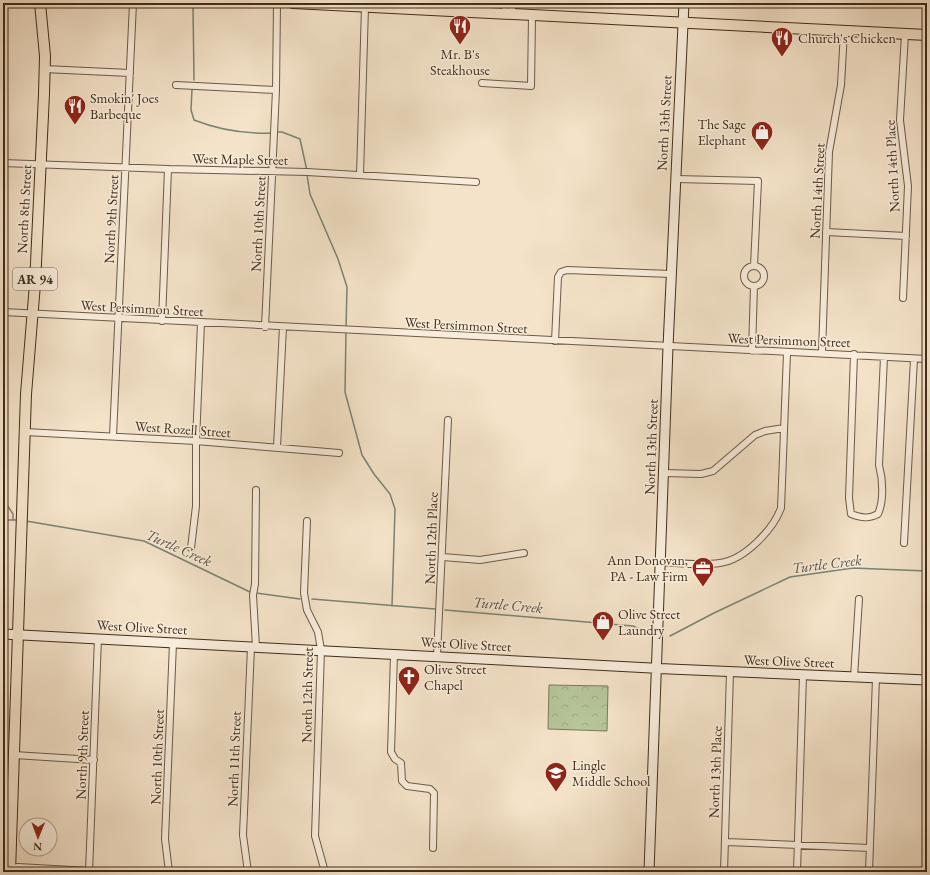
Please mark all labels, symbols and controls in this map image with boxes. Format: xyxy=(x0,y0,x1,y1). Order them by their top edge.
restaurant icon: Mr. B's Steakhouse xyxy=(447,13,473,46)
restaurant icon: Church's Chicken xyxy=(769,25,795,58)
place label: Church's Chicken xyxy=(798,29,897,47)
place label: Mr. B's Steakhouse xyxy=(430,45,491,79)
street label: North 13th Street xyxy=(653,74,676,171)
place label: Smokin' Joes Barbeque xyxy=(90,89,159,123)
restaurant icon: Smokin' Joes Barbeque xyxy=(62,93,88,126)
place label: The Sage Elephant xyxy=(698,115,747,149)
shop icon: The Sage Elephant xyxy=(749,119,775,152)
street label: North 14th Place xyxy=(881,119,903,213)
street label: North 14th Street xyxy=(806,142,829,239)
street label: West Maple Street xyxy=(192,149,289,169)
street label: North 8th Street xyxy=(13,163,35,254)
street label: North 9th Street xyxy=(100,173,122,264)
street label: North 10th Street xyxy=(247,175,270,272)
road number: AR 94 xyxy=(13,268,57,290)
street label: West Persimmon Street xyxy=(80,296,205,320)
street label: West Persimmon Street xyxy=(404,313,529,337)
street label: West Persimmon Street xyxy=(727,329,852,351)
street label: North 13th Street xyxy=(640,398,662,495)
street label: West Rozell Street xyxy=(134,417,232,441)
street label: North 12th Place xyxy=(420,491,442,585)
water label: Turtle Creek xyxy=(143,525,215,571)
water label: Turtle Creek xyxy=(791,550,863,577)
place label: Ann Donovan, PA - Law Firm xyxy=(606,551,688,585)
office icon: Ann Donovan, PA - Law Firm xyxy=(690,555,716,588)
water label: Turtle Creek xyxy=(472,592,544,617)
place label: Olive Street Laundry xyxy=(618,605,681,639)
shop icon: Olive Street Laundry xyxy=(590,609,616,642)
street label: West Olive Street xyxy=(96,616,188,638)
street label: West Olive Street xyxy=(420,633,512,655)
street label: North 12th Street xyxy=(297,646,317,743)
street label: West Olive Street xyxy=(743,650,835,672)
place label: Olive Street Chapel xyxy=(424,660,487,694)
church icon: Olive Street Chapel xyxy=(396,664,422,697)
street label: North 10th Street xyxy=(146,708,168,805)
street label: North 9th Street xyxy=(71,710,93,800)
street label: North 11th Street xyxy=(223,710,245,807)
street label: North 13th Place xyxy=(704,725,726,819)
place label: Lingle Middle School xyxy=(572,756,651,790)
school or university icon: Lingle Middle School xyxy=(543,760,569,793)
north arrow xyxy=(18,817,58,857)
text: N xyxy=(33,840,42,854)

